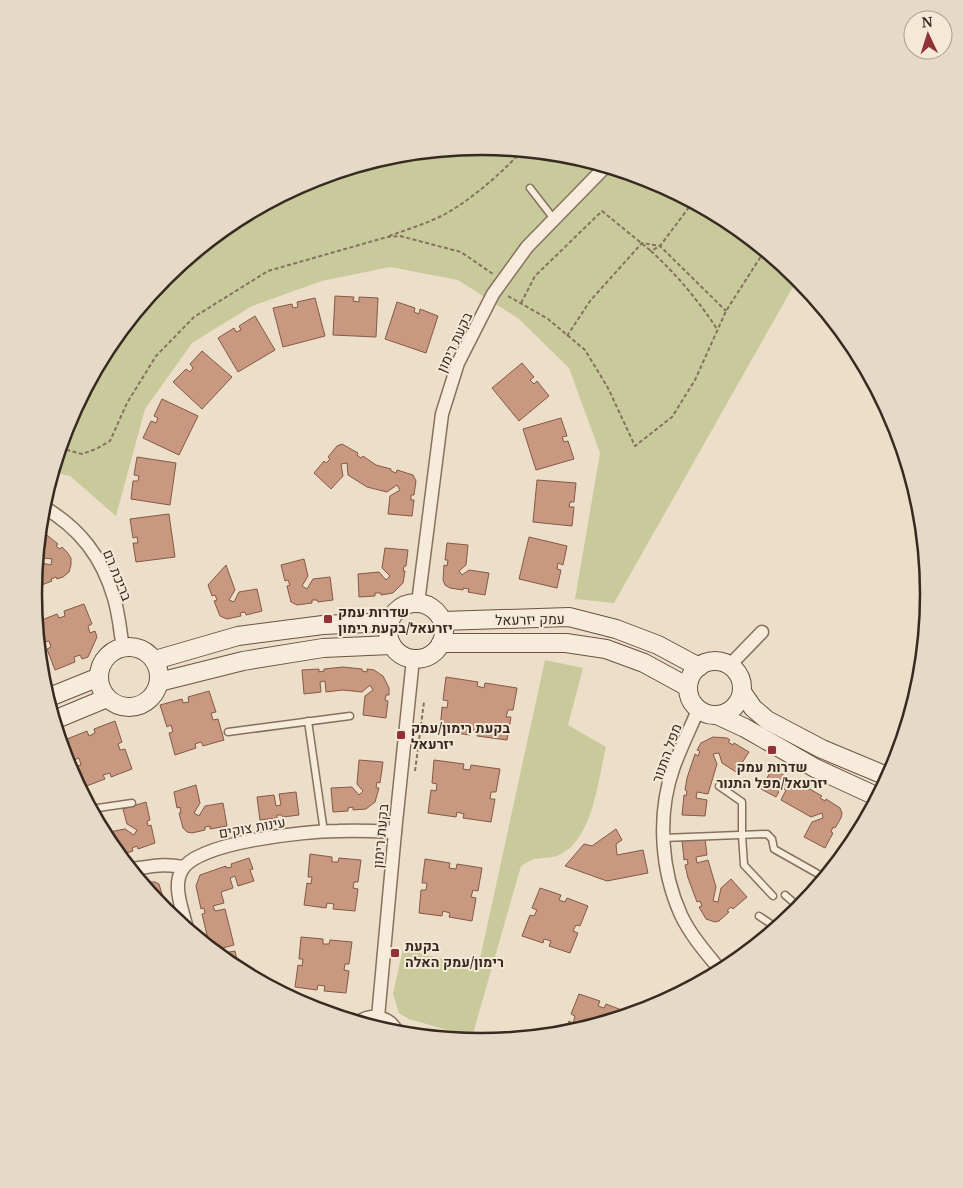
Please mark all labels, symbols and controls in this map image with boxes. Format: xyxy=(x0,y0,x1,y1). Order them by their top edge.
north arrow xyxy=(903,10,953,60)
text: N xyxy=(921,12,933,31)
street label: בקעת רימון xyxy=(432,308,477,375)
street label: בריכת רם xyxy=(99,546,137,604)
place label: שדרות עמק יזרעאל/בקעת רימון xyxy=(338,602,453,637)
street label: עמק יזרעאל xyxy=(495,609,565,629)
marker: שדרות עמק יזרעאל/בקעת רימון xyxy=(322,613,334,625)
place label: בקעת רימון/עמק יזרעאל xyxy=(411,718,510,753)
street label: מפל התנור xyxy=(647,721,685,785)
marker: בקעת רימון/עמק יזרעאל xyxy=(395,729,407,741)
marker: שדרות עמק יזרעאל/מפל התנור xyxy=(766,744,778,756)
place label: שדרות עמק יזרעאל/מפל התנור xyxy=(716,757,828,792)
street label: בקעת רימון xyxy=(368,802,392,869)
street label: עינות צוקים xyxy=(217,812,287,842)
place label: בקעת רימון/עמק האלה xyxy=(405,936,504,971)
marker: בקעת רימון/עמק האלה xyxy=(389,947,401,959)

